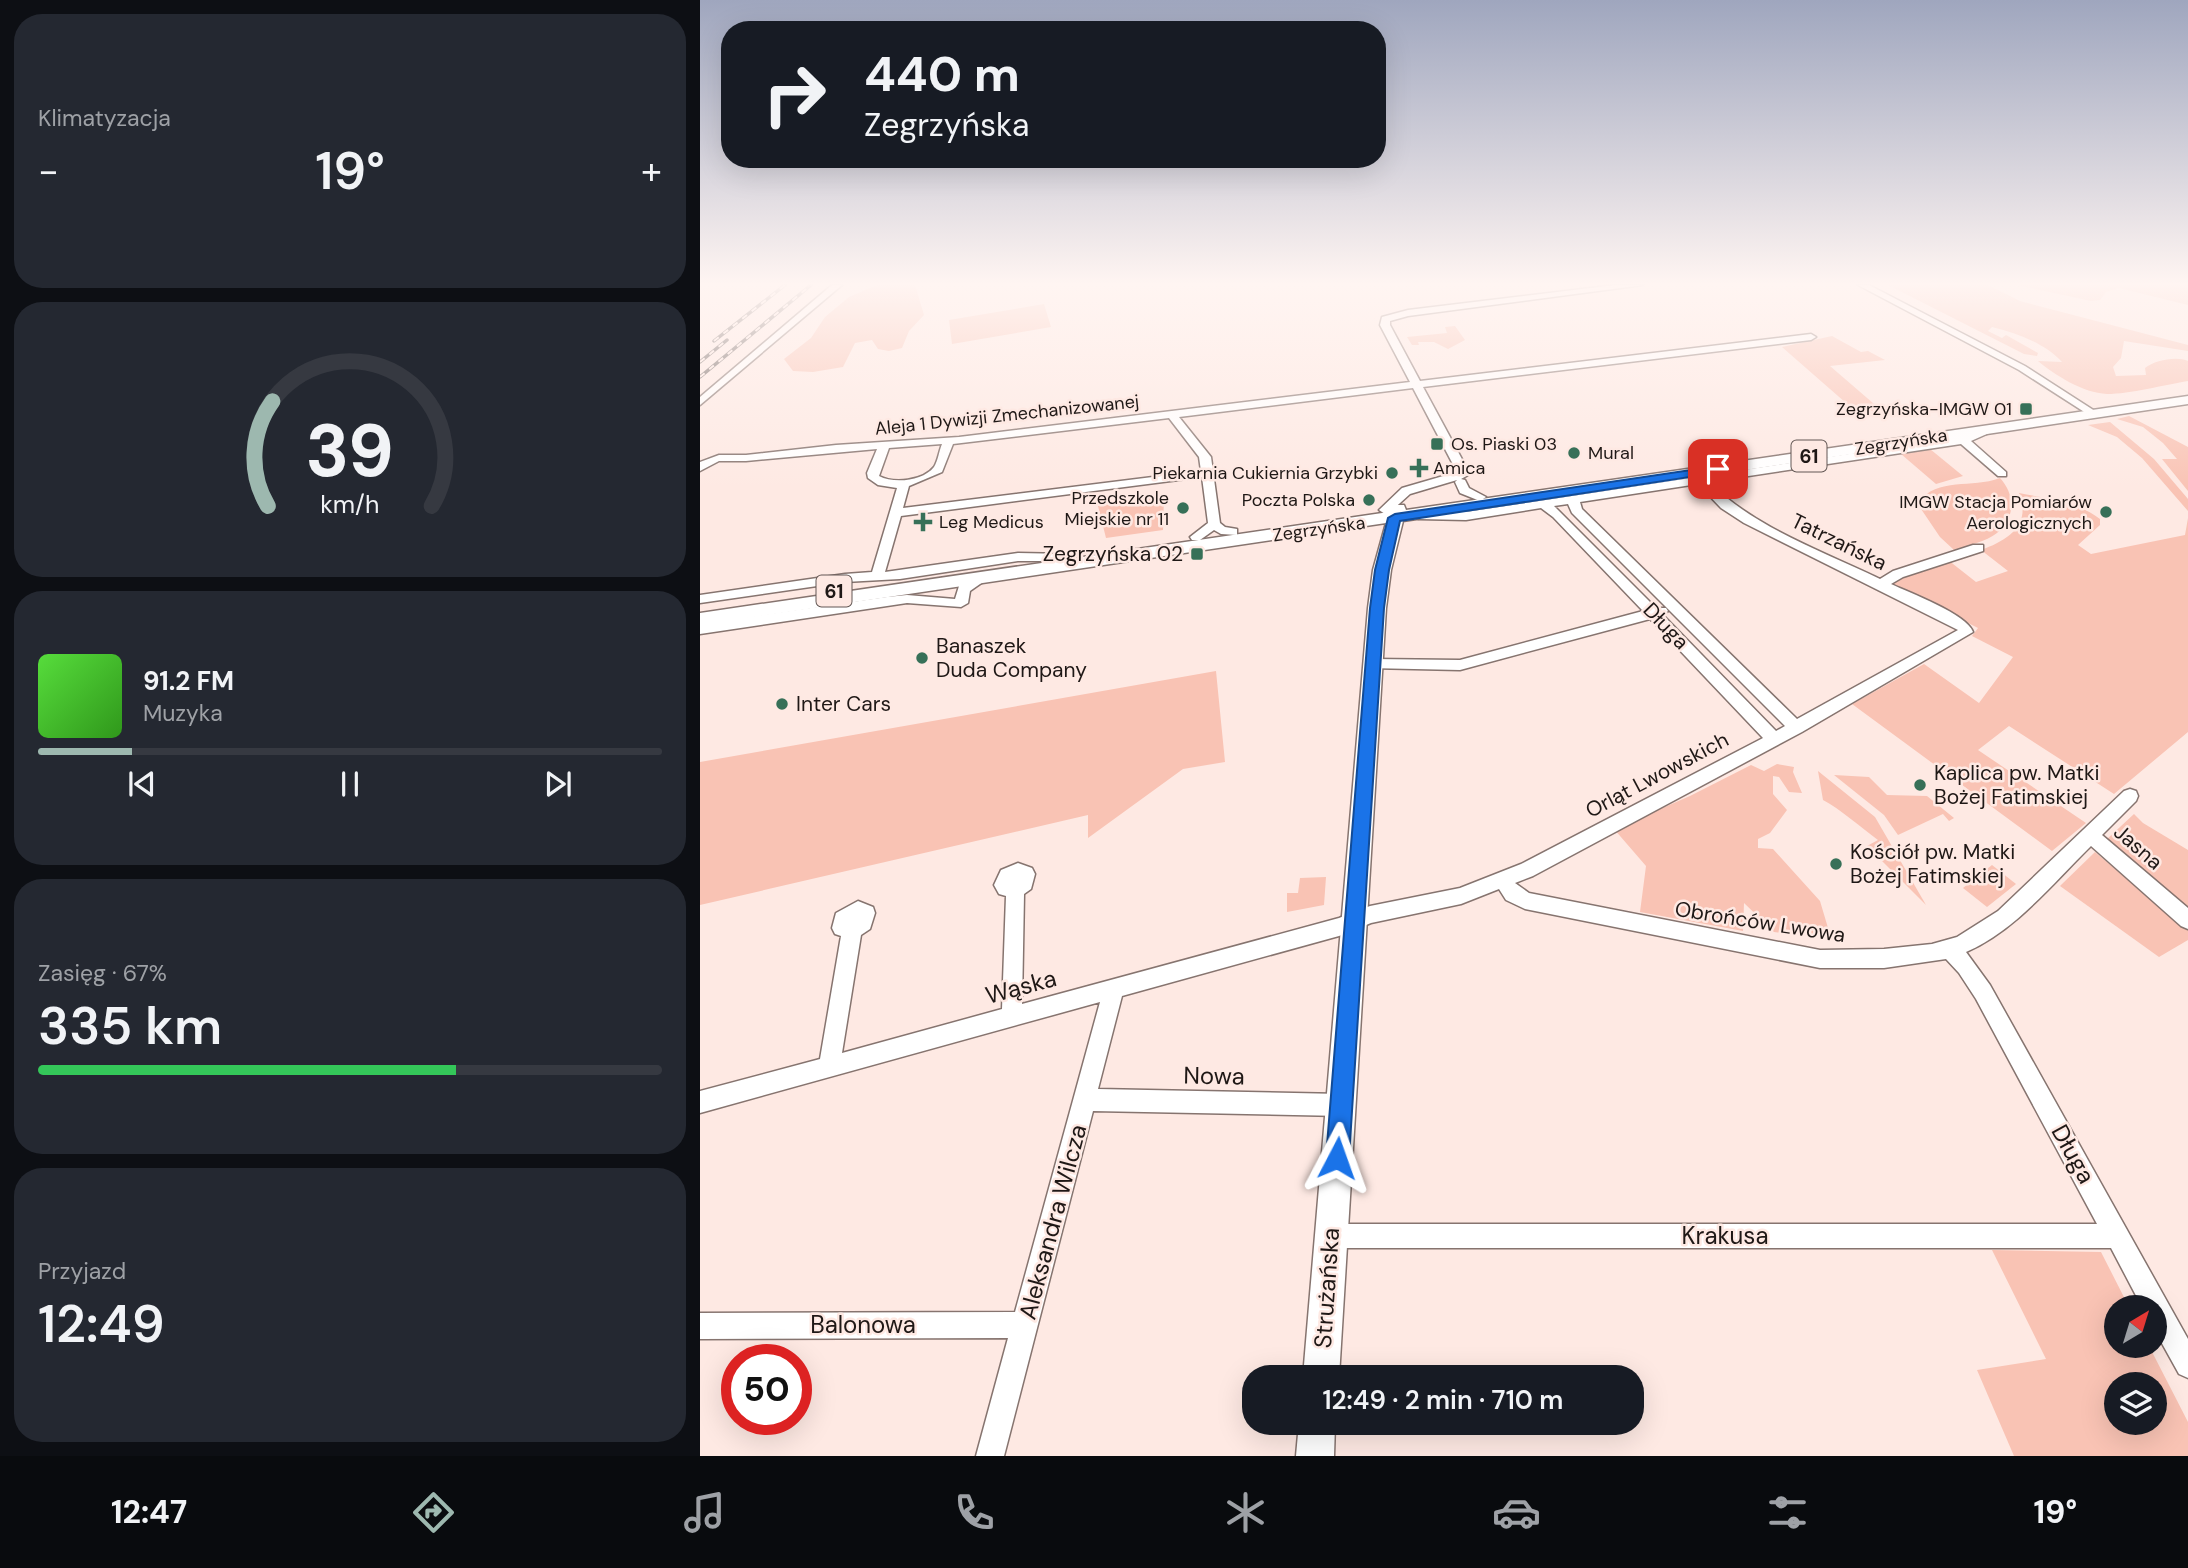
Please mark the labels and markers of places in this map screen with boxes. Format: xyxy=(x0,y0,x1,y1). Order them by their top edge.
place label: Zegrzyńska-IMGW 01 xyxy=(1836,397,2012,421)
marker: Zegrzyńska-IMGW 01 xyxy=(2018,401,2034,417)
place label: Os. Piaski 03 xyxy=(1451,432,1557,456)
marker: Os. Piaski 03 xyxy=(1429,436,1445,452)
pin xyxy=(1688,439,1748,499)
place label: Mural xyxy=(1588,441,1634,465)
marker: Mural xyxy=(1566,445,1582,461)
place label: Amica xyxy=(1433,456,1485,480)
marker: Amica xyxy=(1411,460,1427,476)
place label: Piekarnia Cukiernia Grzybki xyxy=(1152,461,1378,485)
marker: Piekarnia Cukiernia Grzybki xyxy=(1384,465,1400,481)
place label: Przedszkole Miejskie nr 11 xyxy=(1064,486,1169,531)
place label: Poczta Polska xyxy=(1242,488,1355,512)
place label: IMGW Stacja Pomiarów Aerologicznych xyxy=(1899,490,2092,535)
marker: Poczta Polska xyxy=(1361,492,1377,508)
marker: Przedszkole Miejskie nr 11 xyxy=(1175,500,1191,516)
marker: IMGW Stacja Pomiarów Aerologicznych xyxy=(2098,504,2114,520)
place label: Leg Medicus xyxy=(939,510,1044,534)
marker: Leg Medicus xyxy=(913,512,933,532)
place label: Zegrzyńska 02 xyxy=(1043,540,1183,568)
marker: Zegrzyńska 02 xyxy=(1189,546,1205,562)
place label: Banaszek Duda Company xyxy=(936,632,1087,684)
marker: Banaszek Duda Company xyxy=(914,650,930,666)
place label: Inter Cars xyxy=(796,690,891,718)
marker: Inter Cars xyxy=(774,696,790,712)
place label: Kaplica pw. Matki Bożej Fatimskiej xyxy=(1934,759,2100,811)
marker: Kaplica pw. Matki Bożej Fatimskiej xyxy=(1912,777,1928,793)
place label: Kościół pw. Matki Bożej Fatimskiej xyxy=(1850,838,2015,890)
marker: Kościół pw. Matki Bożej Fatimskiej xyxy=(1828,856,1844,872)

